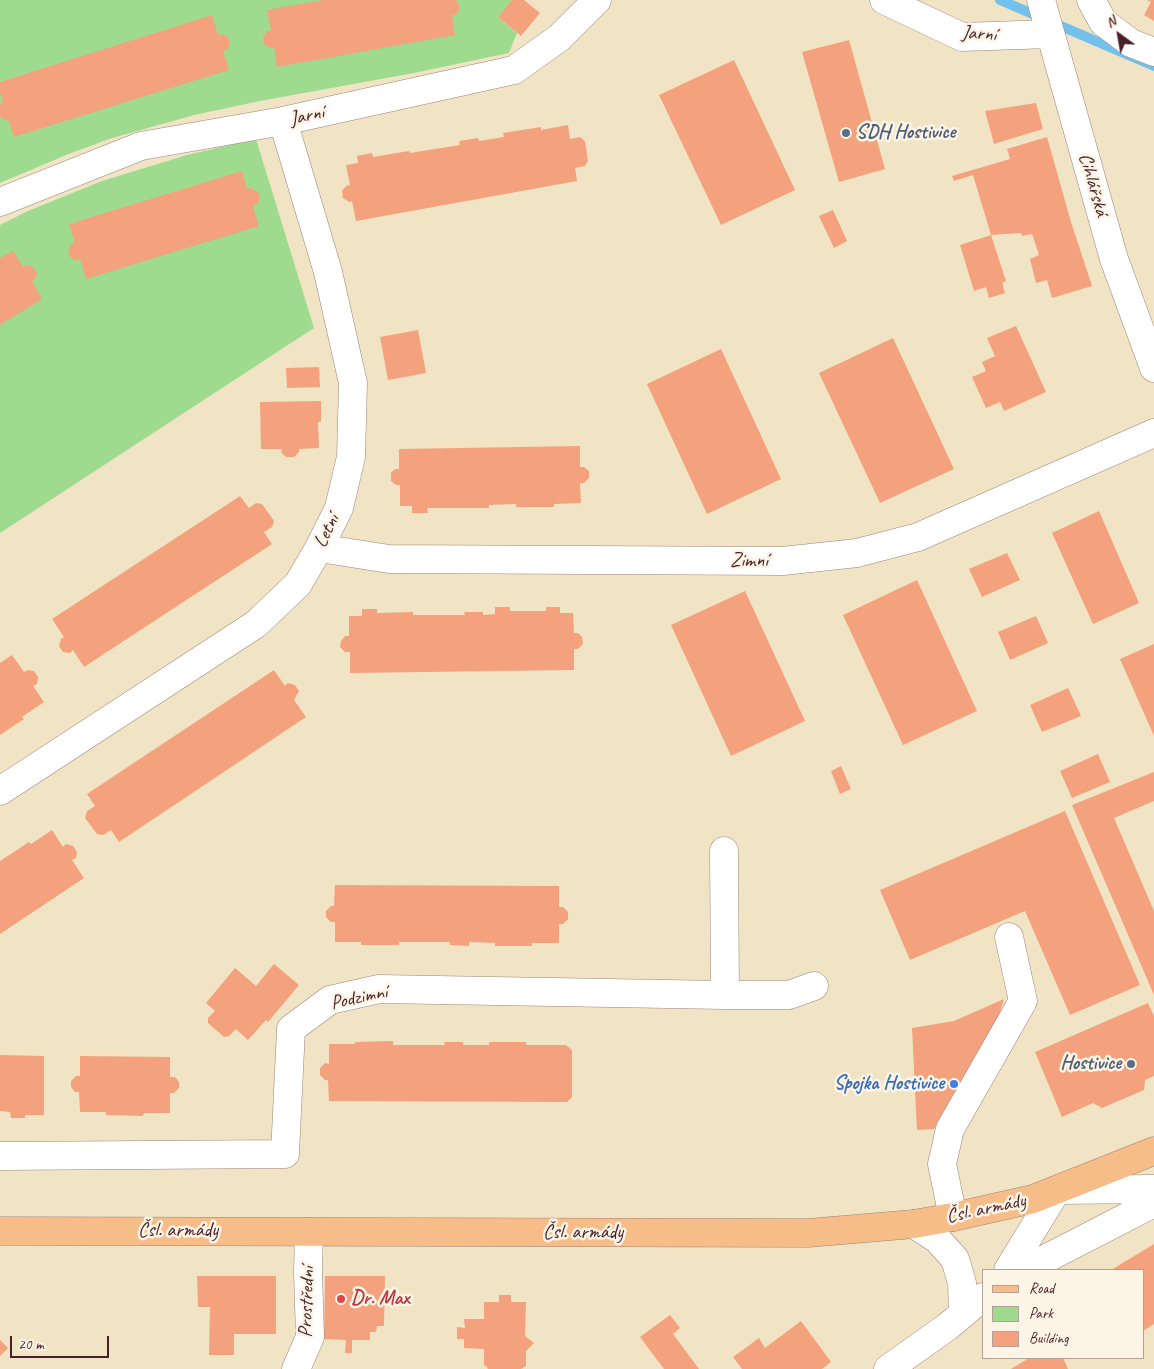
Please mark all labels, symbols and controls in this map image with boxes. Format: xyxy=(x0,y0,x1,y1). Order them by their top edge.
north arrow xyxy=(1094,10,1144,60)
text: N xyxy=(1103,12,1119,31)
street label: Jarní xyxy=(961,21,997,47)
street label: Jarní xyxy=(288,101,326,131)
place label: SDH Hostivice xyxy=(856,121,955,145)
marker: SDH Hostivice xyxy=(840,127,852,139)
street label: Cihlářská xyxy=(1073,151,1113,219)
street label: Letní xyxy=(309,510,345,552)
street label: Zimní xyxy=(730,549,768,573)
street label: Podzimní xyxy=(328,980,390,1016)
place label: Hostivice xyxy=(1060,1052,1121,1076)
marker: Hostivice xyxy=(1125,1058,1137,1070)
place label: Spojka Hostivice xyxy=(834,1072,944,1096)
marker: Spojka Hostivice xyxy=(948,1078,960,1090)
street label: Čsl. armády xyxy=(944,1189,1028,1229)
street label: Čsl. armády xyxy=(138,1219,218,1243)
street label: Čsl. armády xyxy=(543,1221,623,1245)
street label: Prostřední xyxy=(294,1266,320,1338)
legend xyxy=(982,1269,1144,1359)
text: Road xyxy=(1029,1279,1054,1298)
place label: Dr. Max xyxy=(351,1287,409,1311)
marker: Dr. Max xyxy=(335,1293,347,1305)
text: Park xyxy=(1029,1304,1053,1323)
scale bar xyxy=(12,1326,111,1358)
text: Building xyxy=(1029,1329,1068,1348)
text: 20 m xyxy=(18,1335,44,1354)

